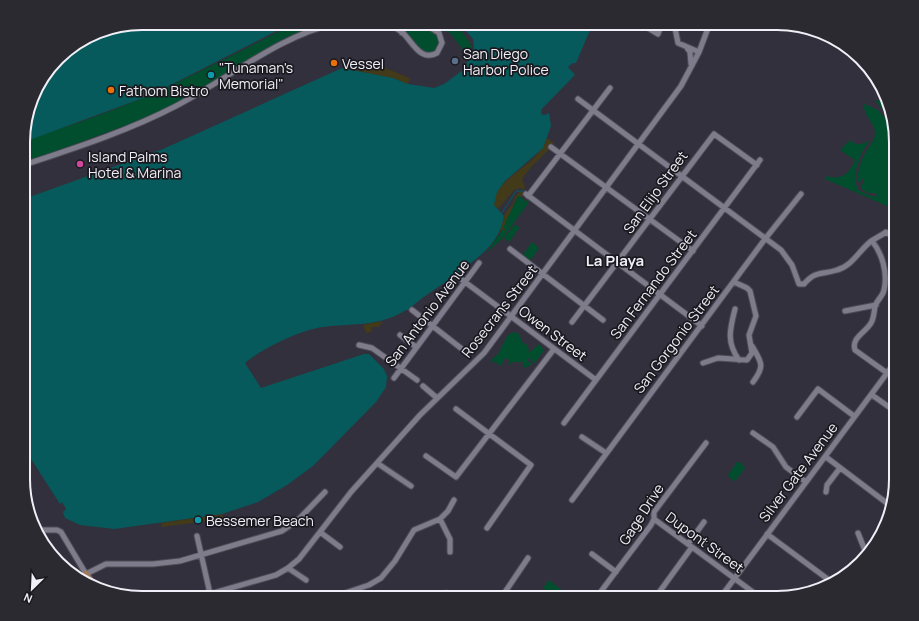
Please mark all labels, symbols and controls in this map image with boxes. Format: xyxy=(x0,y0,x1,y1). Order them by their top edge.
place label: San Diego Harbor Police xyxy=(463,44,549,79)
place label: Vessel xyxy=(342,54,384,73)
marker: San Diego Harbor Police xyxy=(450,56,460,66)
place label: "Tunaman's Memorial" xyxy=(219,58,293,93)
marker: Vessel xyxy=(329,58,339,68)
marker: "Tunaman's Memorial" xyxy=(206,70,216,80)
place label: Fathom Bistro xyxy=(119,81,208,100)
marker: Fathom Bistro xyxy=(106,85,116,95)
place label: Island Palms Hotel & Marina xyxy=(88,147,181,182)
street label: San Elijo Street xyxy=(619,147,692,237)
marker: Island Palms Hotel & Marina xyxy=(75,159,85,169)
street label: San Fernando Street xyxy=(606,225,701,343)
district label: La Playa xyxy=(586,250,644,271)
street label: San Antonio Avenue xyxy=(381,256,473,370)
street label: Rosecrans Street xyxy=(457,261,541,361)
street label: San Gorgonio Street xyxy=(629,281,723,397)
street label: Owen Street xyxy=(515,301,591,365)
street label: Silver Gate Avenue xyxy=(754,418,842,526)
street label: Gage Drive xyxy=(614,480,668,548)
street label: Dupont Street xyxy=(662,507,748,577)
place label: Bessemer Beach xyxy=(206,511,314,530)
marker: Bessemer Beach xyxy=(193,515,203,525)
north arrow xyxy=(12,569,52,609)
text: N xyxy=(21,590,34,607)

